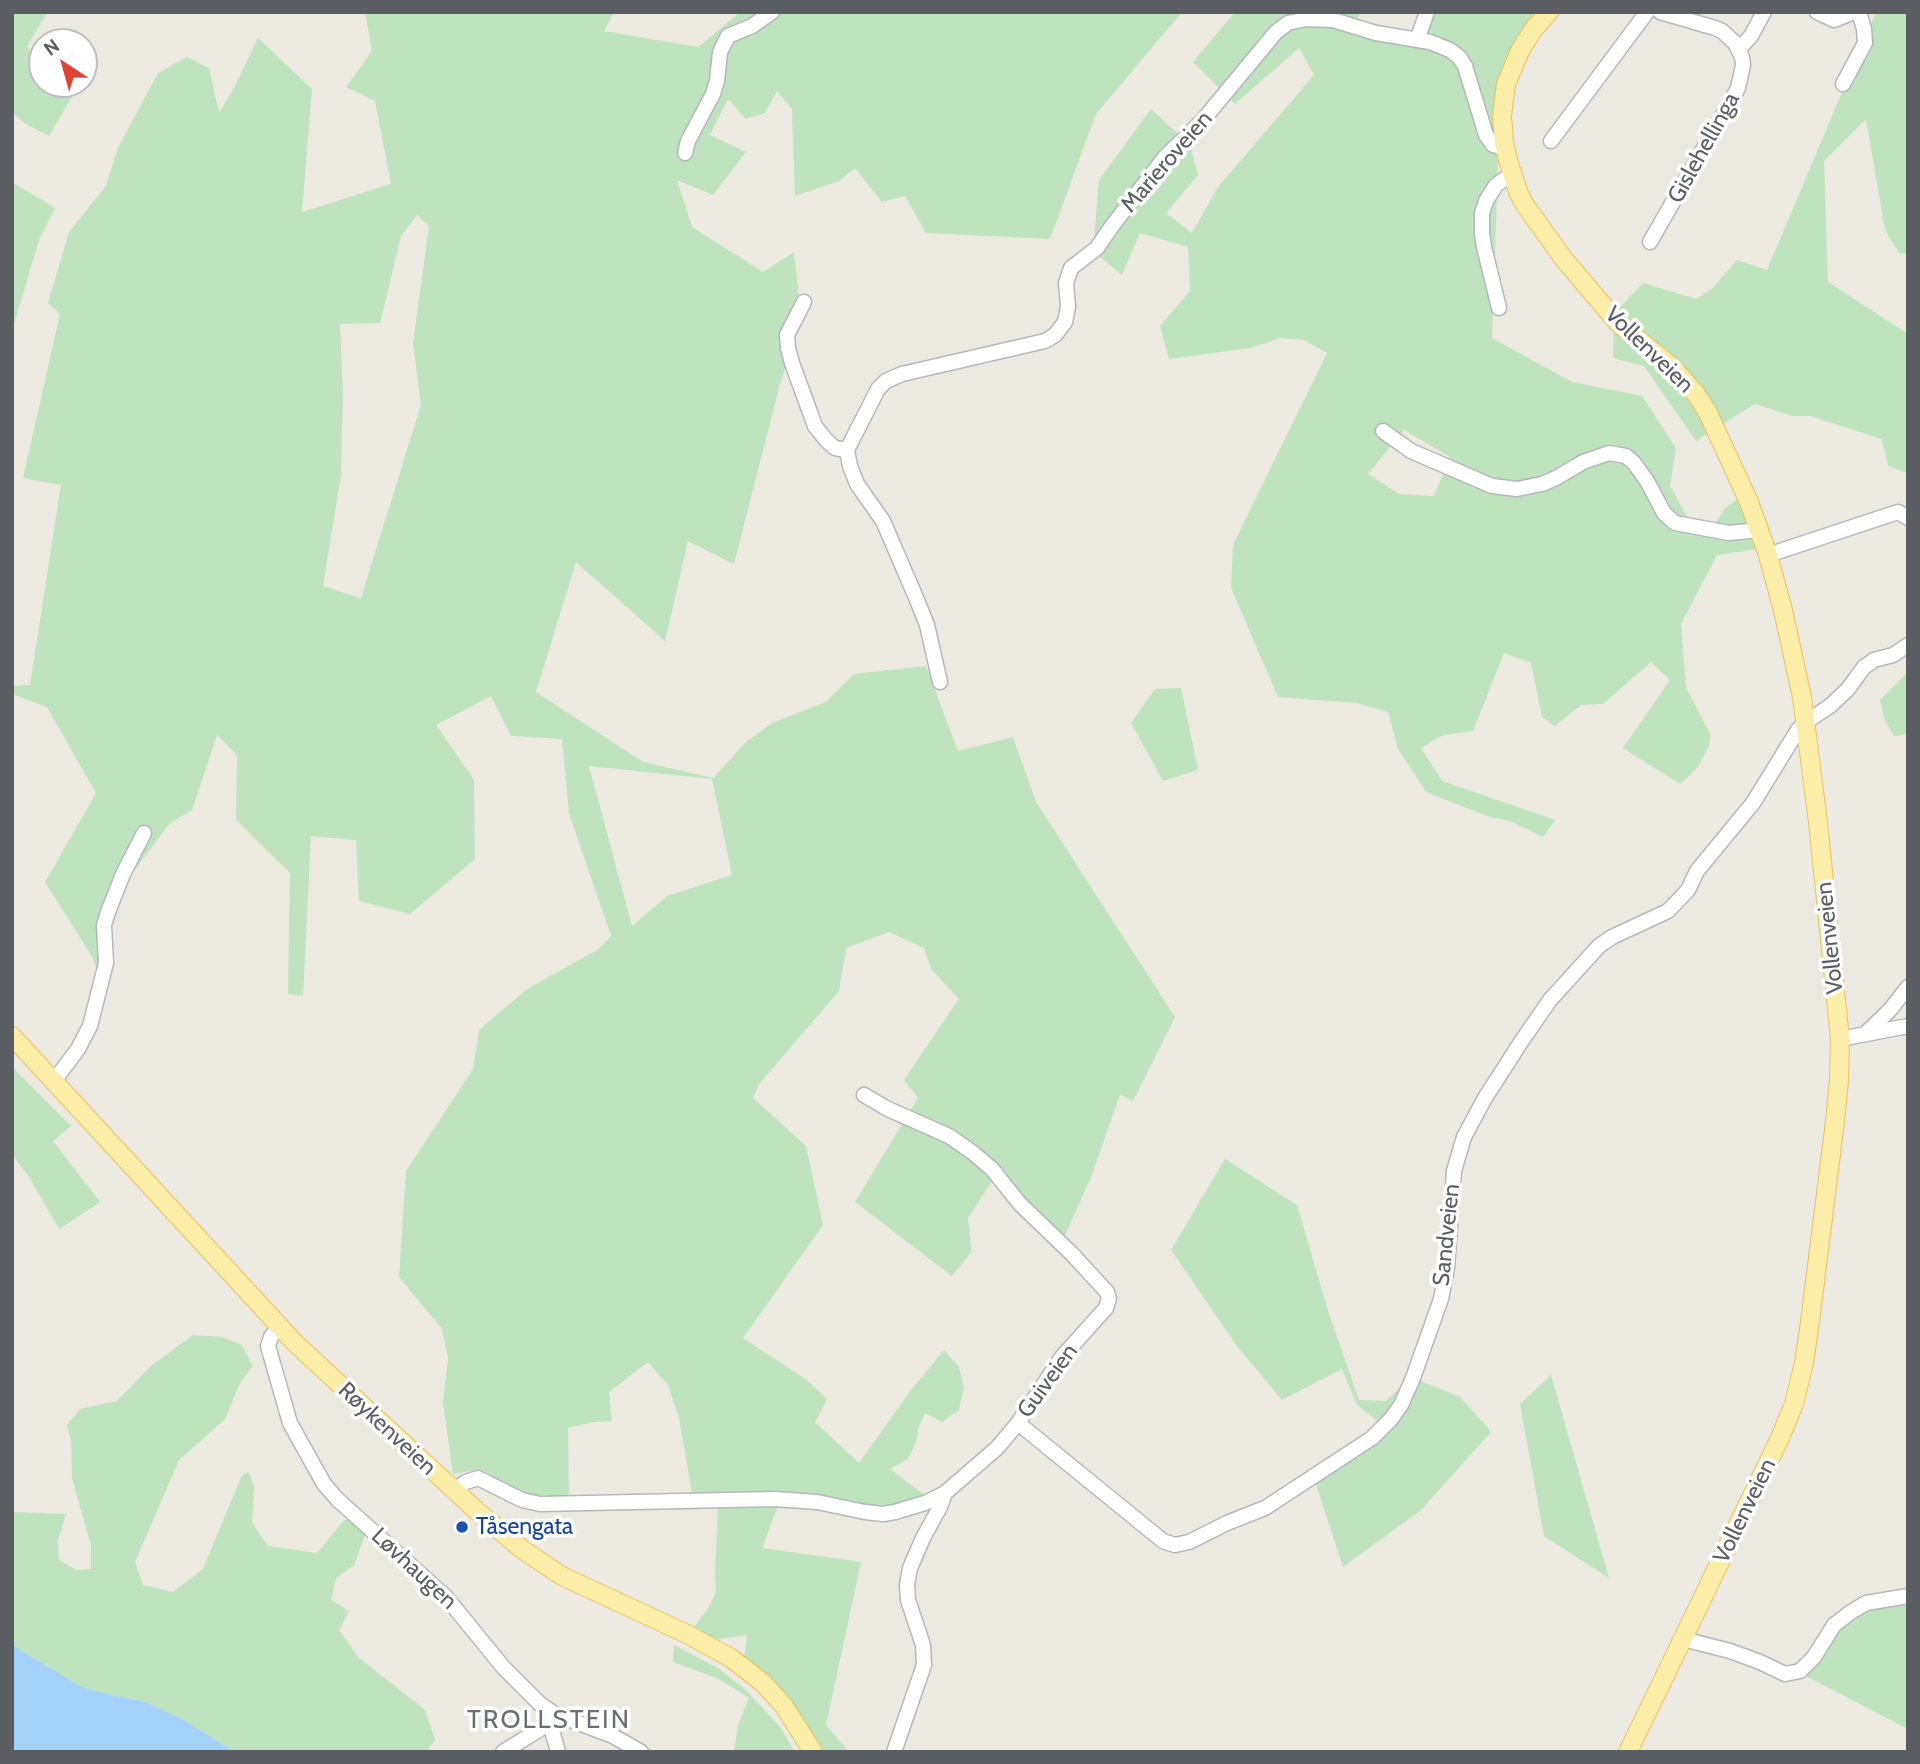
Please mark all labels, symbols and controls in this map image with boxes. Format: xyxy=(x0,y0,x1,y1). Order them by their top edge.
north arrow xyxy=(28,28,98,98)
text: N xyxy=(39,34,64,60)
street label: Gislehellinga xyxy=(1662,88,1746,208)
street label: Marieroveien xyxy=(1115,106,1219,218)
street label: Vollenveien xyxy=(1599,301,1699,399)
street label: Vollenveien xyxy=(1810,880,1850,996)
street label: Sandveien xyxy=(1428,1183,1466,1287)
street label: Guiveien xyxy=(1012,1339,1084,1423)
street label: Røykenveien xyxy=(332,1377,442,1481)
street label: Vollenveien xyxy=(1708,1454,1782,1568)
place label: Tåsengata xyxy=(476,1513,573,1541)
marker: Tåsengata xyxy=(454,1519,470,1535)
street label: Løvhaugen xyxy=(366,1523,462,1615)
district label: TROLLSTEIN xyxy=(468,1704,630,1736)

